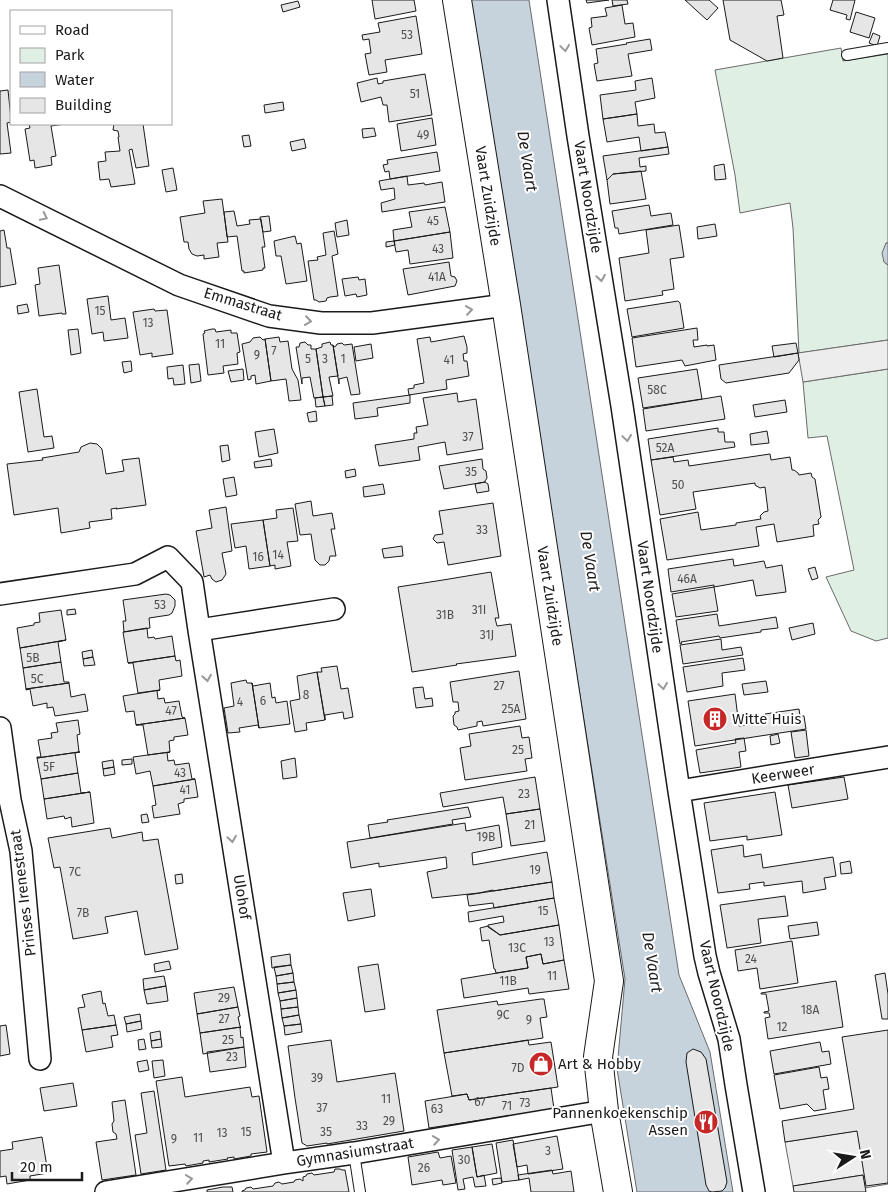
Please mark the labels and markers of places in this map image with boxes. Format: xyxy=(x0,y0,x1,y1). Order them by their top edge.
building icon: Witte Huis xyxy=(702,706,728,732)
place label: Witte Huis xyxy=(732,710,802,728)
shop icon: Art & Hobby xyxy=(528,1051,554,1077)
place label: Art & Hobby xyxy=(558,1055,641,1073)
place label: Pannenkoekenschip Assen xyxy=(552,1104,688,1139)
restaurant icon: Pannenkoekenschip Assen xyxy=(693,1109,719,1135)

